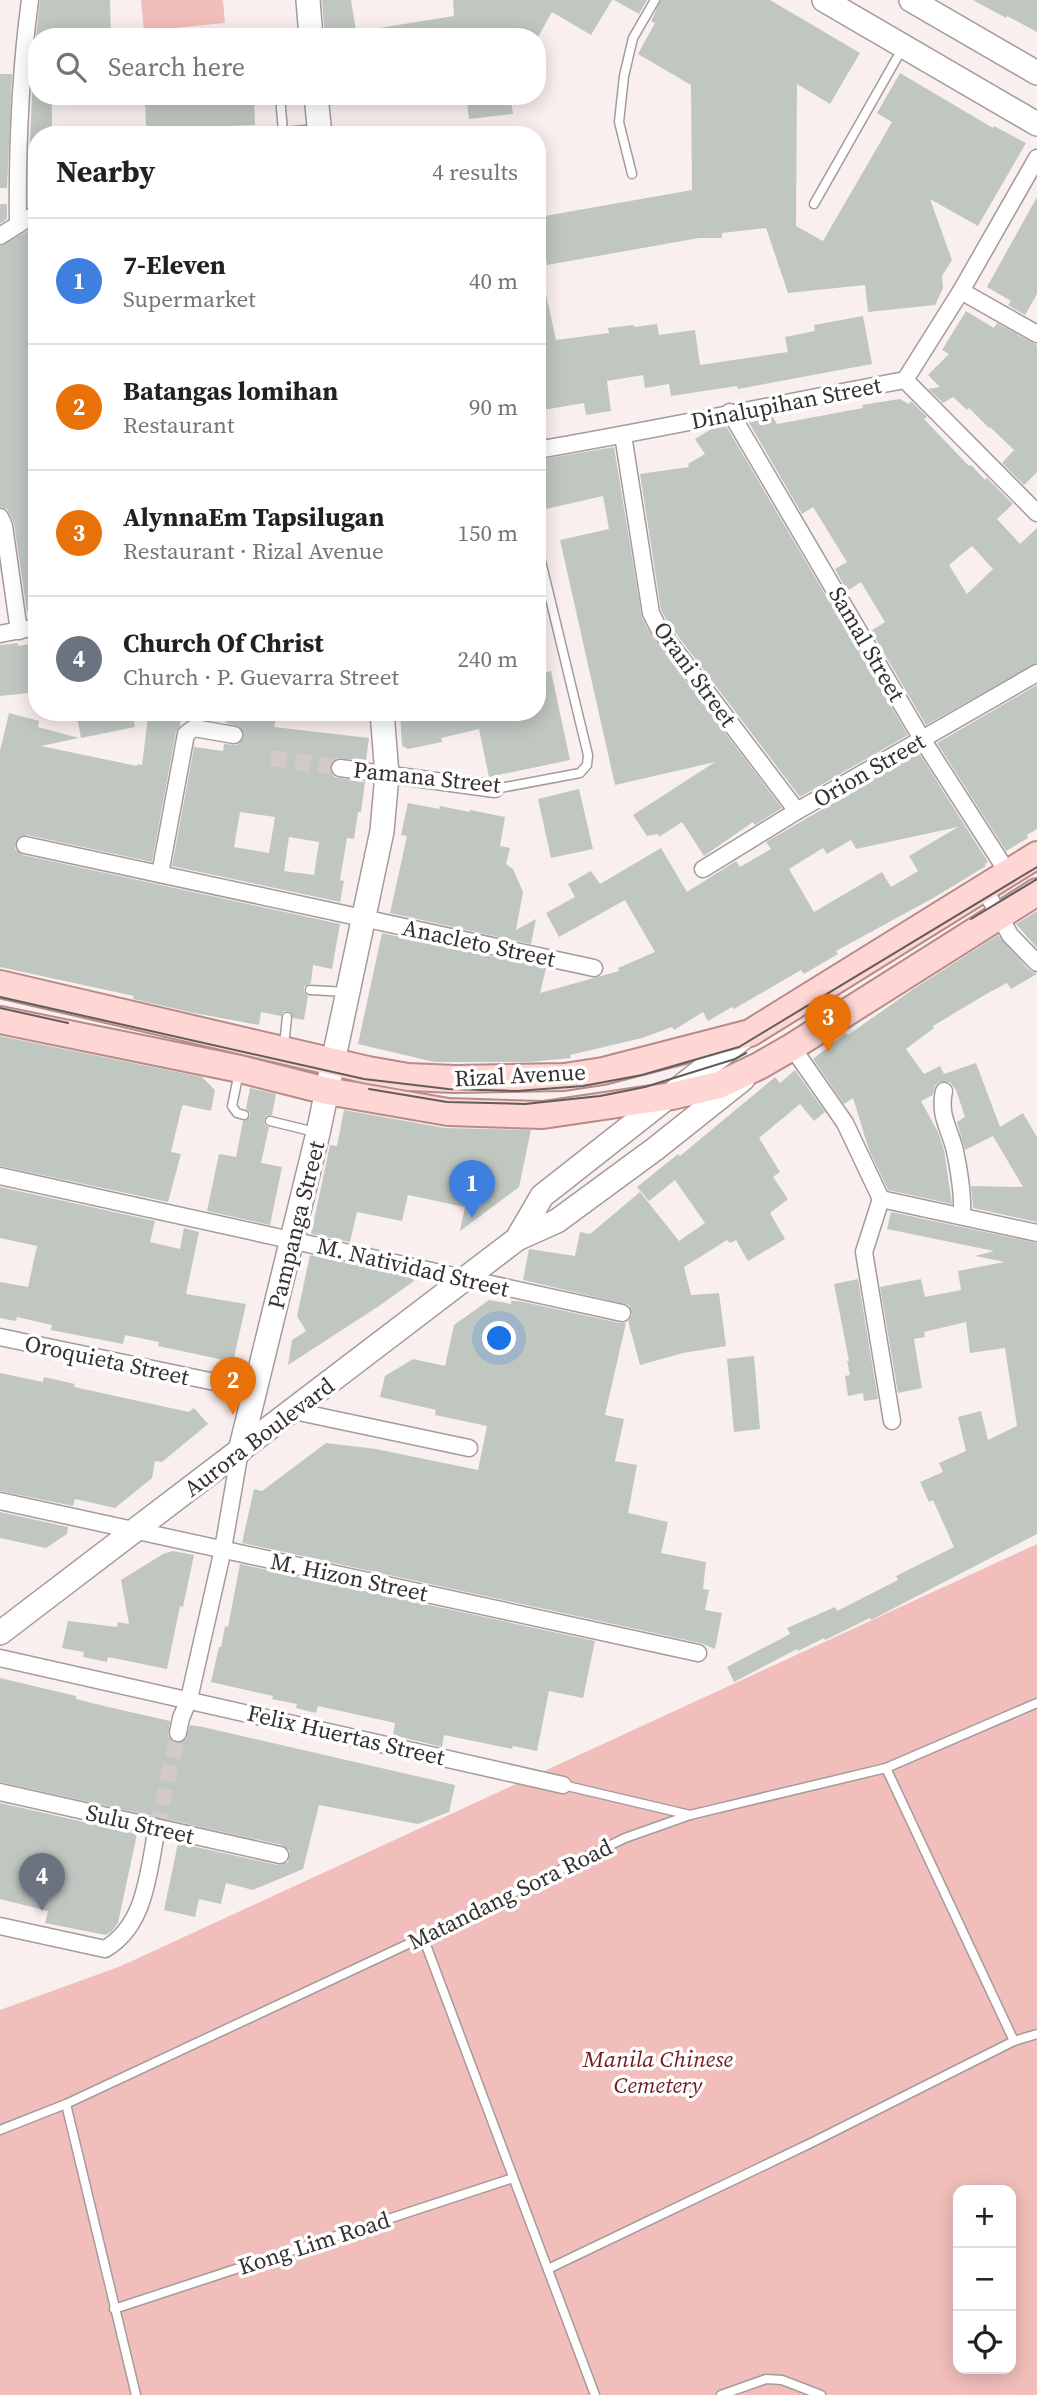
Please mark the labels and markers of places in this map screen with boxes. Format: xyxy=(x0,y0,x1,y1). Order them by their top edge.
pin: 3 xyxy=(805,994,851,1052)
pin: 1 xyxy=(449,1160,495,1218)
pin: 2 xyxy=(210,1357,256,1415)
pin: 4 xyxy=(19,1853,65,1911)

